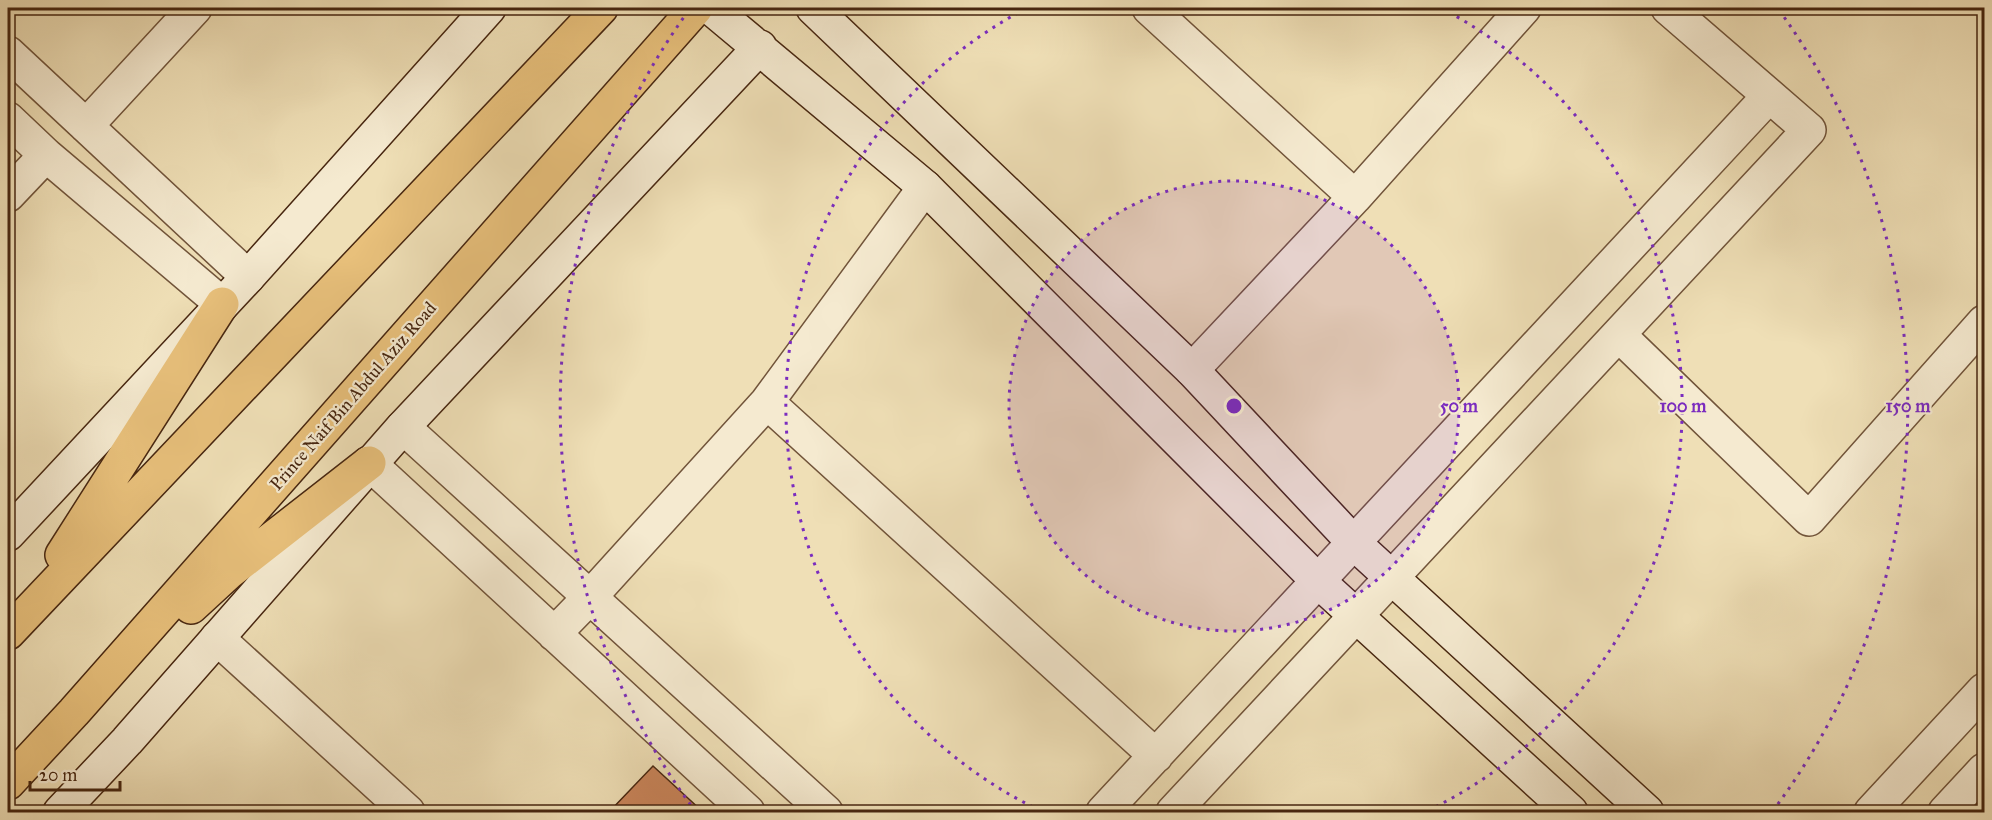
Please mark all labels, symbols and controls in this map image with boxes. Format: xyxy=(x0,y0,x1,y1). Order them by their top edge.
street label: Prince Naif Bin Abdul Aziz Road xyxy=(265,297,441,495)
text: 50 m xyxy=(1440,395,1479,417)
text: 100 m xyxy=(1660,395,1707,417)
text: 150 m xyxy=(1886,395,1931,417)
centre of rings xyxy=(1224,396,1244,416)
scale bar xyxy=(30,754,120,792)
text: 20 m xyxy=(39,764,77,786)

